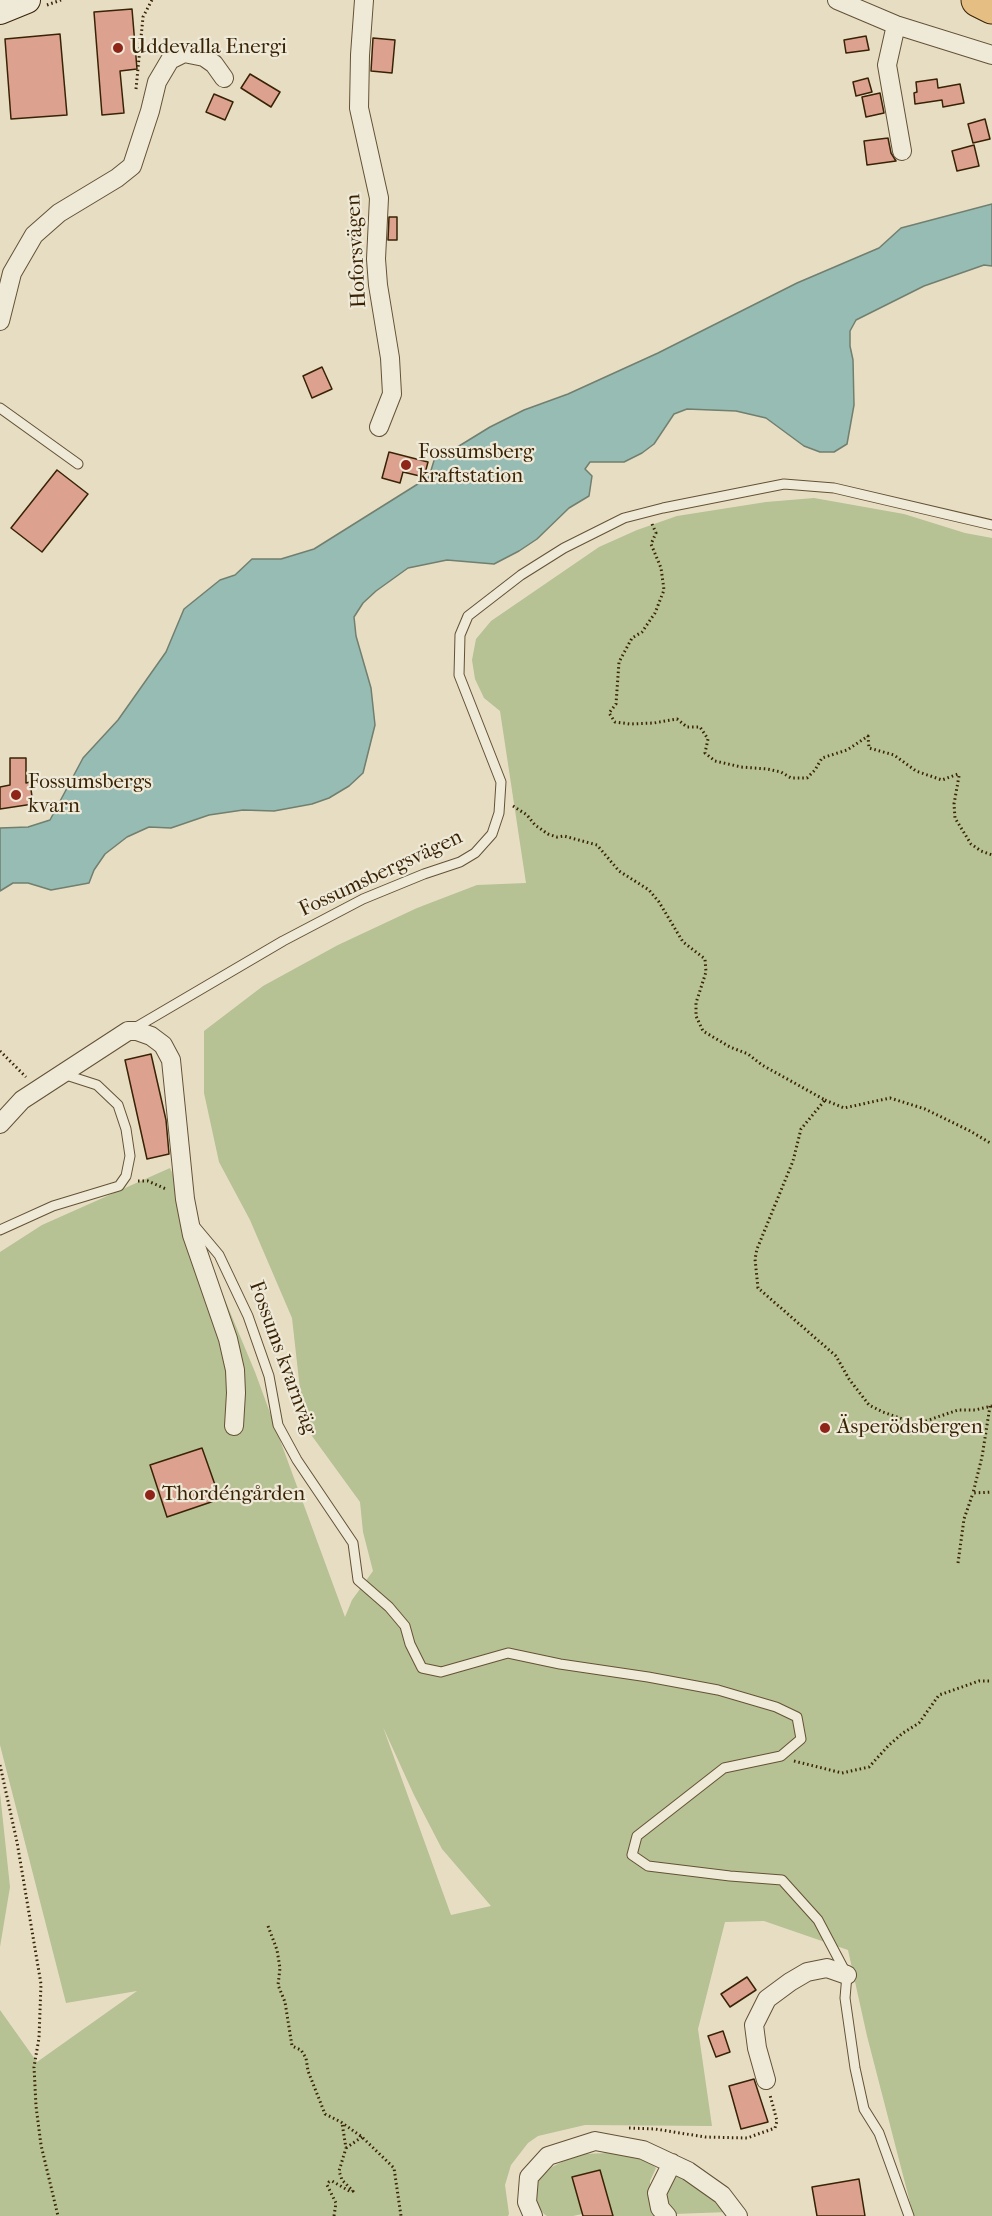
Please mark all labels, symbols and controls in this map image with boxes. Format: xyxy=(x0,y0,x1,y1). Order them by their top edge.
place label: Uddevalla Energi xyxy=(130,35,287,61)
marker: Uddevalla Energi xyxy=(111,41,125,55)
street label: Hoforsvägen xyxy=(341,193,373,309)
place label: Fossumsberg kraftstation xyxy=(418,440,534,490)
marker: Fossumsberg kraftstation xyxy=(399,458,413,472)
place label: Fossumsbergs kvarn xyxy=(28,770,152,820)
marker: Fossumsbergs kvarn xyxy=(9,788,23,802)
street label: Fossumsbergsvägen xyxy=(295,825,467,923)
street label: Fossums kvarnväg xyxy=(242,1278,322,1438)
place label: Äsperödsbergen xyxy=(837,1415,983,1441)
marker: Äsperödsbergen xyxy=(818,1421,832,1435)
place label: Thordéngården xyxy=(162,1482,305,1508)
marker: Thordéngården xyxy=(143,1488,157,1502)

